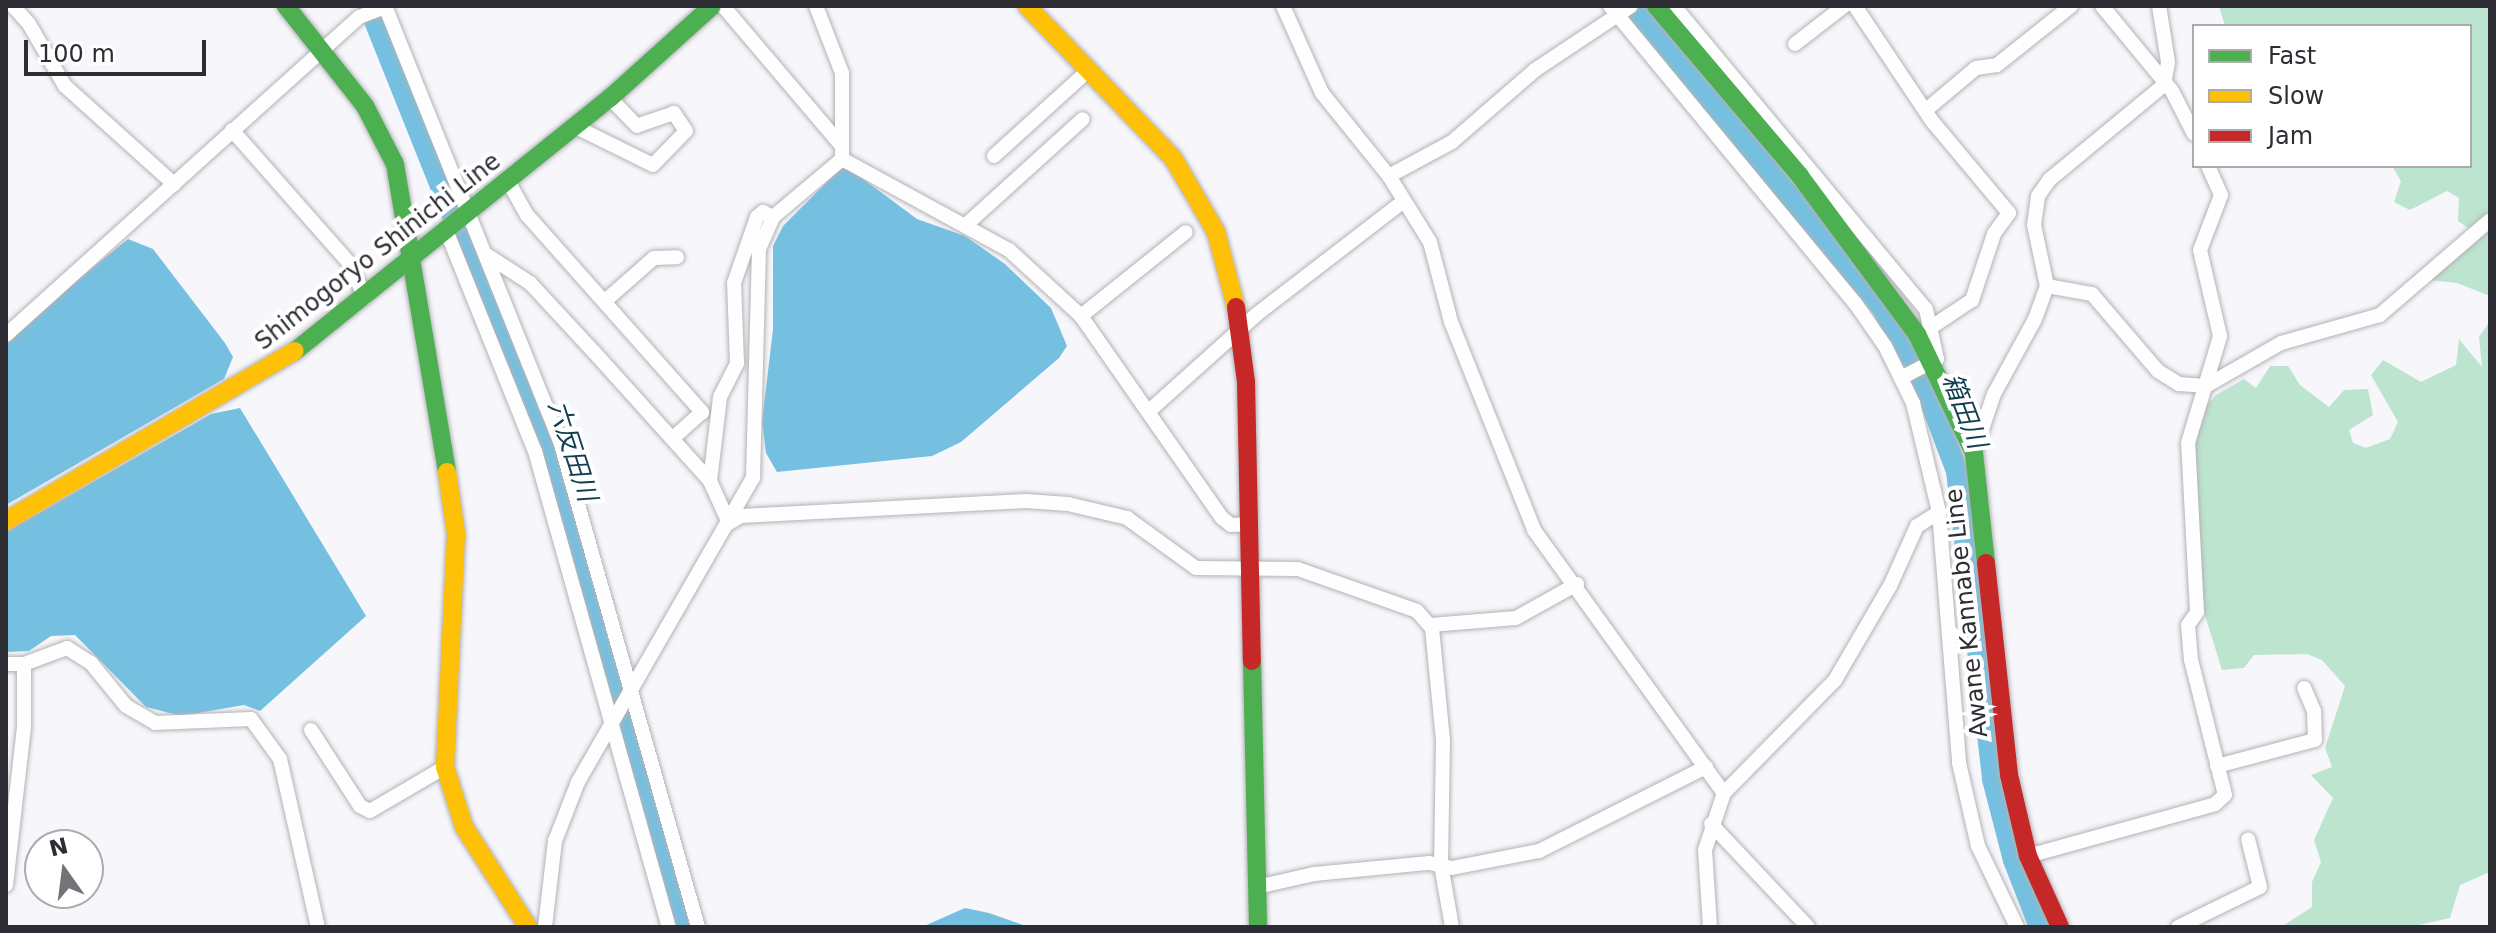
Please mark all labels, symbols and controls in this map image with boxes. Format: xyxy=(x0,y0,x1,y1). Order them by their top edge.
scale bar xyxy=(28,24,210,74)
legend xyxy=(2192,24,2472,168)
text: 100 m xyxy=(38,40,115,68)
text: Fast xyxy=(2268,42,2316,70)
text: Slow xyxy=(2268,82,2324,110)
text: Jam xyxy=(2268,122,2313,150)
street label: Shimogoryo Shinichi Line xyxy=(250,147,506,357)
water label: 箱田川 xyxy=(1935,369,1993,453)
water label: 六反田川 xyxy=(541,397,603,505)
street label: Awane Kannabe Line xyxy=(1940,487,1994,739)
north arrow xyxy=(24,829,104,909)
text: N xyxy=(47,833,71,862)

